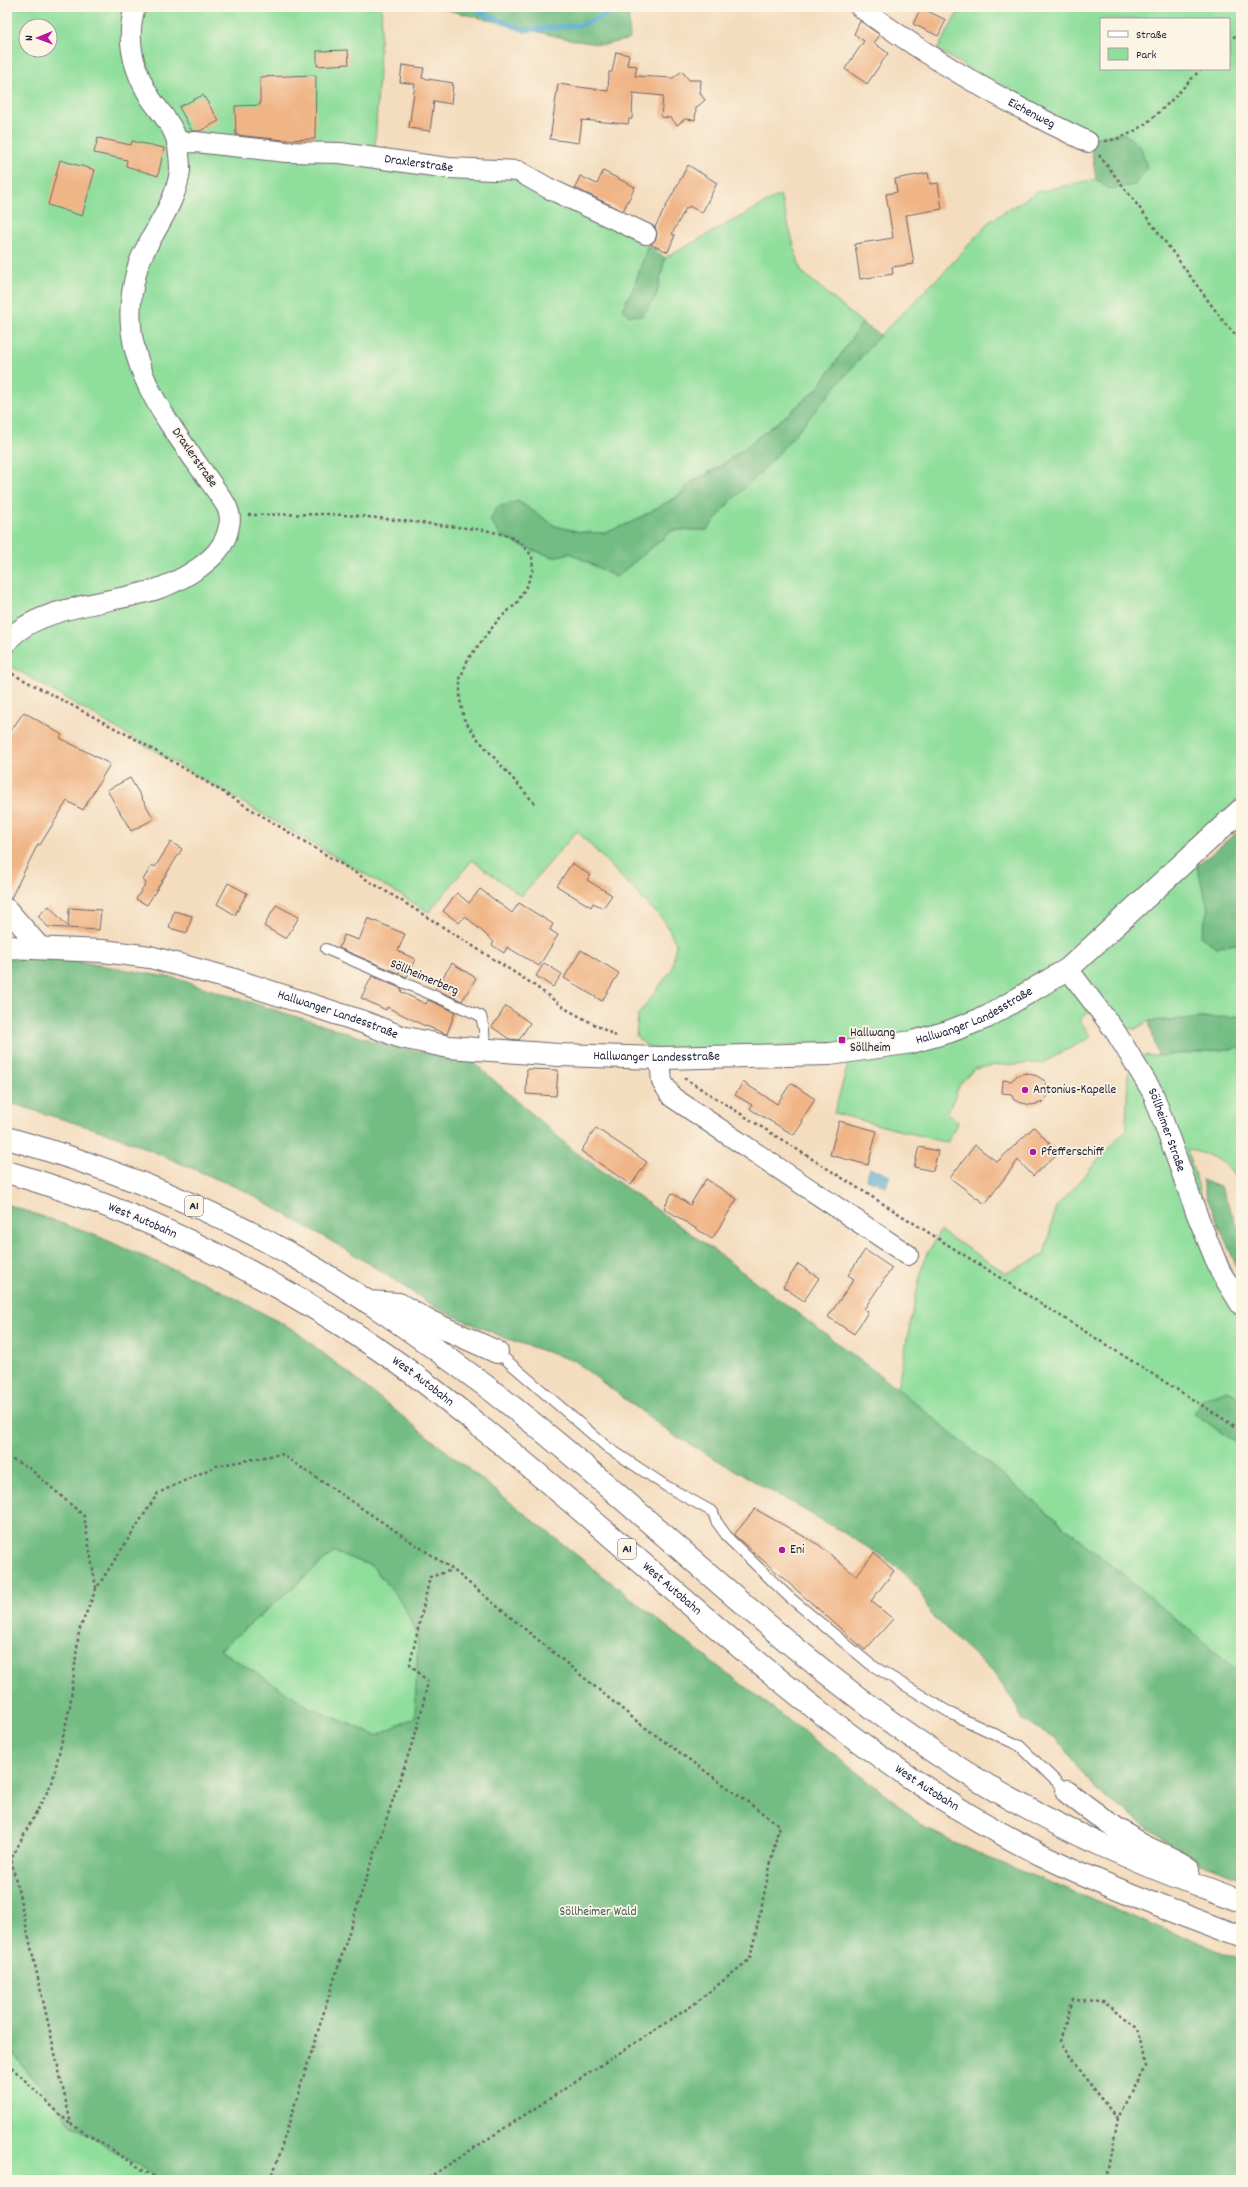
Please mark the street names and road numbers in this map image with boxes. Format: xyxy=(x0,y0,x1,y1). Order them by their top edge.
street label: Eichenweg xyxy=(1004,93,1059,134)
street label: Draxlerstraße xyxy=(383,150,454,178)
street label: Draxlerstraße xyxy=(166,424,222,492)
street label: Söllheimerberg xyxy=(387,955,462,1001)
street label: Hallwanger Landesstraße xyxy=(914,982,1037,1050)
street label: Hallwanger Landesstraße xyxy=(275,985,401,1045)
street label: Hallwanger Landesstraße xyxy=(593,1047,720,1068)
street label: Söllheimer Straße xyxy=(1143,1084,1190,1175)
road number: A1 xyxy=(185,1196,203,1216)
street label: West Autobahn xyxy=(105,1198,180,1244)
street label: West Autobahn xyxy=(388,1352,458,1411)
road number: A1 xyxy=(618,1539,636,1559)
street label: West Autobahn xyxy=(638,1558,706,1620)
street label: West Autobahn xyxy=(891,1760,963,1816)

